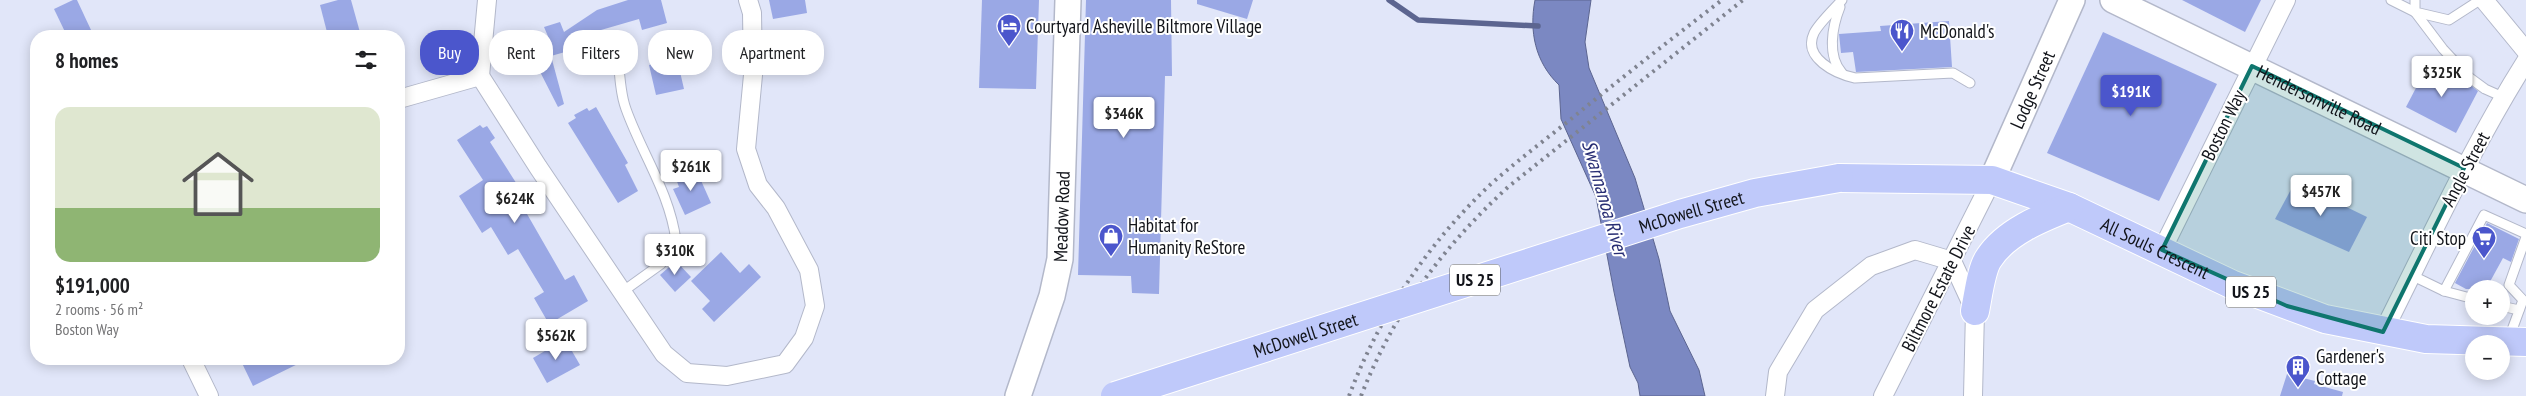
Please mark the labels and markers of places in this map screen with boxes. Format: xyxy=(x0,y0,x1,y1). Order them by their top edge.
hotel icon: Courtyard Asheville Biltmore Village xyxy=(996,13,1022,47)
place label: Courtyard Asheville Biltmore Village xyxy=(1026,14,1262,38)
restaurant icon: McDonald's xyxy=(1889,18,1915,52)
place label: McDonald's xyxy=(1920,19,1995,43)
pin: $325K xyxy=(2407,56,2477,98)
pin: $191K xyxy=(2096,74,2166,117)
pin: $346K xyxy=(1089,96,1159,139)
pin: $261K xyxy=(656,150,726,192)
pin: $457K xyxy=(2286,174,2356,217)
pin: $624K xyxy=(480,182,550,224)
place label: Habitat for Humanity ReStore xyxy=(1128,213,1245,259)
shop icon: Habitat for Humanity ReStore xyxy=(1098,223,1124,257)
supermarket icon: Citi Stop xyxy=(2471,225,2497,259)
place label: Citi Stop xyxy=(2410,226,2466,250)
pin: $310K xyxy=(640,234,710,276)
pin: $562K xyxy=(521,318,591,361)
place label: Gardener's Cottage xyxy=(2316,344,2385,390)
building icon: Gardener's Cottage xyxy=(2285,354,2311,388)

